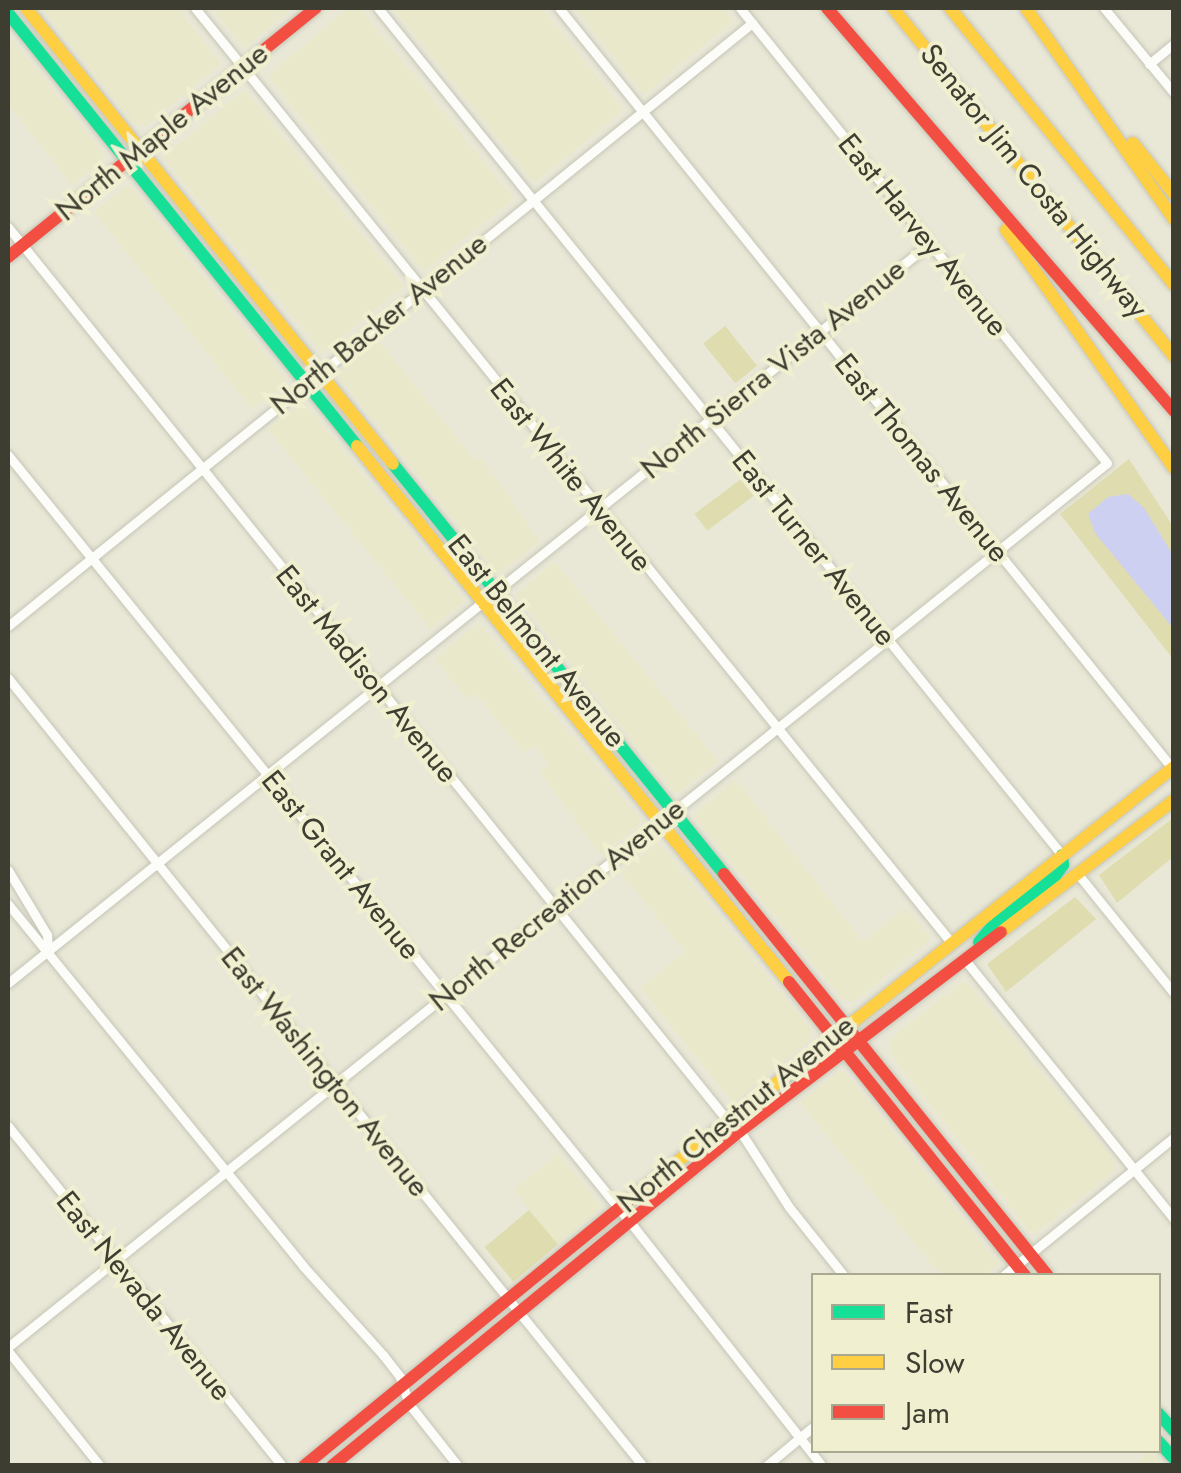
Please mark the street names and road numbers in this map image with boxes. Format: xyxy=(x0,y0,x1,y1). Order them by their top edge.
street label: North Maple Avenue xyxy=(49,35,275,229)
street label: Senator Jim Costa Highway xyxy=(912,37,1156,325)
street label: East Harvey Avenue xyxy=(830,127,1016,343)
street label: North Backer Avenue xyxy=(263,226,495,422)
street label: North Sierra Vista Avenue xyxy=(634,251,912,487)
street label: East Thomas Avenue xyxy=(827,347,1017,569)
street label: East White Avenue xyxy=(482,371,660,579)
street label: East Turner Avenue xyxy=(724,443,904,653)
street label: East Belmont Avenue xyxy=(440,527,634,755)
street label: East Madison Avenue xyxy=(268,558,466,790)
street label: East Grant Avenue xyxy=(254,763,428,967)
street label: North Recreation Avenue xyxy=(422,791,692,1019)
street label: East Washington Avenue xyxy=(213,940,437,1204)
street label: North Chestnut Avenue xyxy=(610,1007,862,1221)
street label: East Nevada Avenue xyxy=(48,1184,240,1408)

